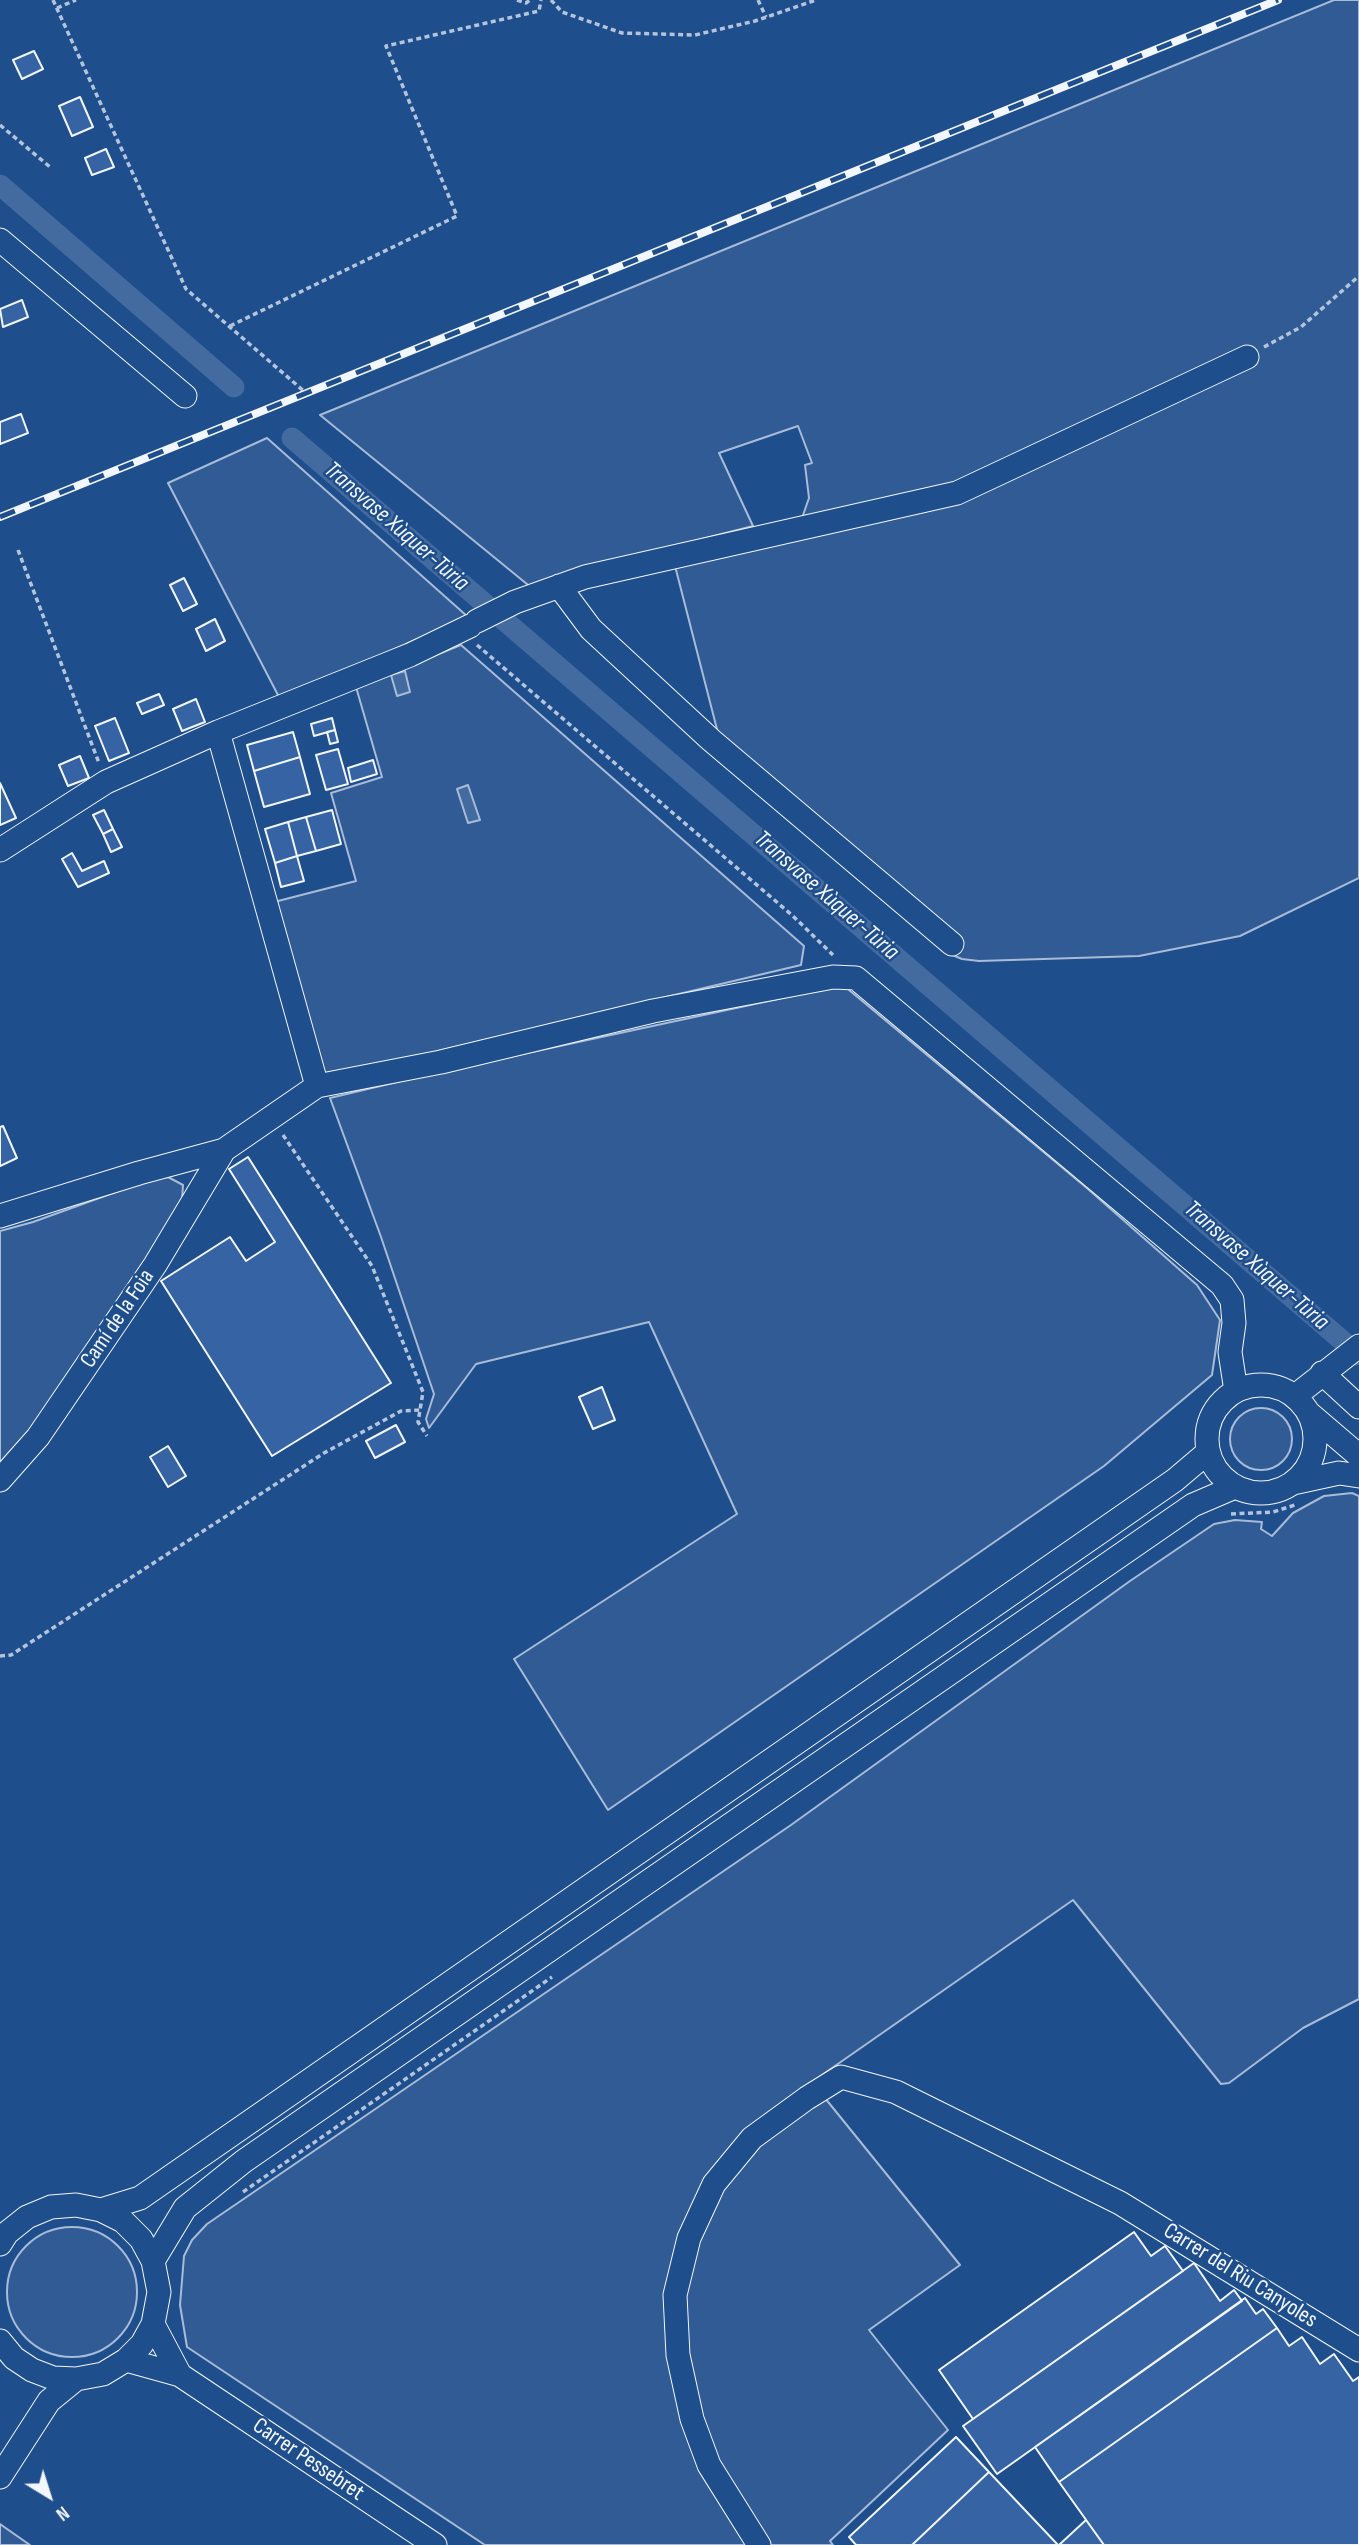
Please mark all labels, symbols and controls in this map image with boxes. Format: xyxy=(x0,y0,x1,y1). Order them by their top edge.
water label: Transvase Xùquer-Tùria xyxy=(317,456,475,598)
water label: Transvase Xùquer-Tùria xyxy=(747,825,905,967)
water label: Transvase Xùquer-Tùria xyxy=(1177,1195,1335,1337)
street label: Camí de la Foia xyxy=(75,1265,161,1373)
street label: Carrer del Riu Canyoles xyxy=(1158,2218,1322,2334)
street label: Carrer Pessebret xyxy=(247,2413,369,2507)
north arrow xyxy=(14,2461,84,2531)
text: N xyxy=(51,2501,73,2525)

